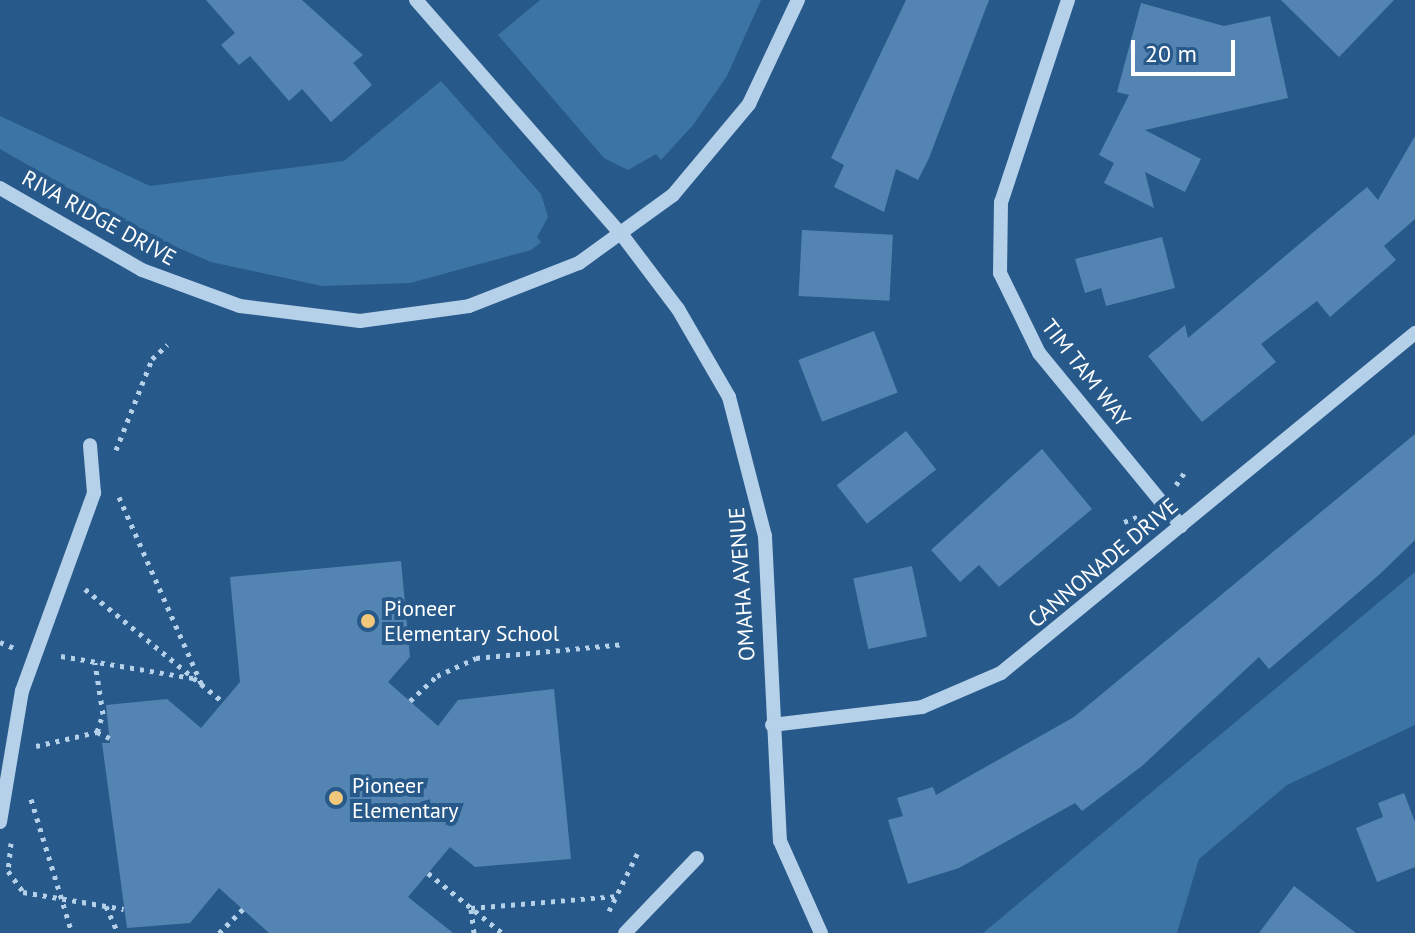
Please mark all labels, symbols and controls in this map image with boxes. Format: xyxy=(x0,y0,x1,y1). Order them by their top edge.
scale bar xyxy=(1135,24,1239,74)
text: 20 m xyxy=(1145,38,1197,69)
street label: RIVA RIDGE DRIVE xyxy=(17,165,181,271)
street label: TIM TAM WAY xyxy=(1036,314,1136,432)
street label: CANNONADE DRIVE xyxy=(1023,493,1183,633)
street label: OMAHA AVENUE xyxy=(723,505,761,663)
place label: Pioneer Elementary School xyxy=(384,595,560,646)
marker: Pioneer Elementary School xyxy=(359,612,377,630)
place label: Pioneer Elementary xyxy=(352,772,459,824)
marker: Pioneer Elementary xyxy=(327,789,345,807)

